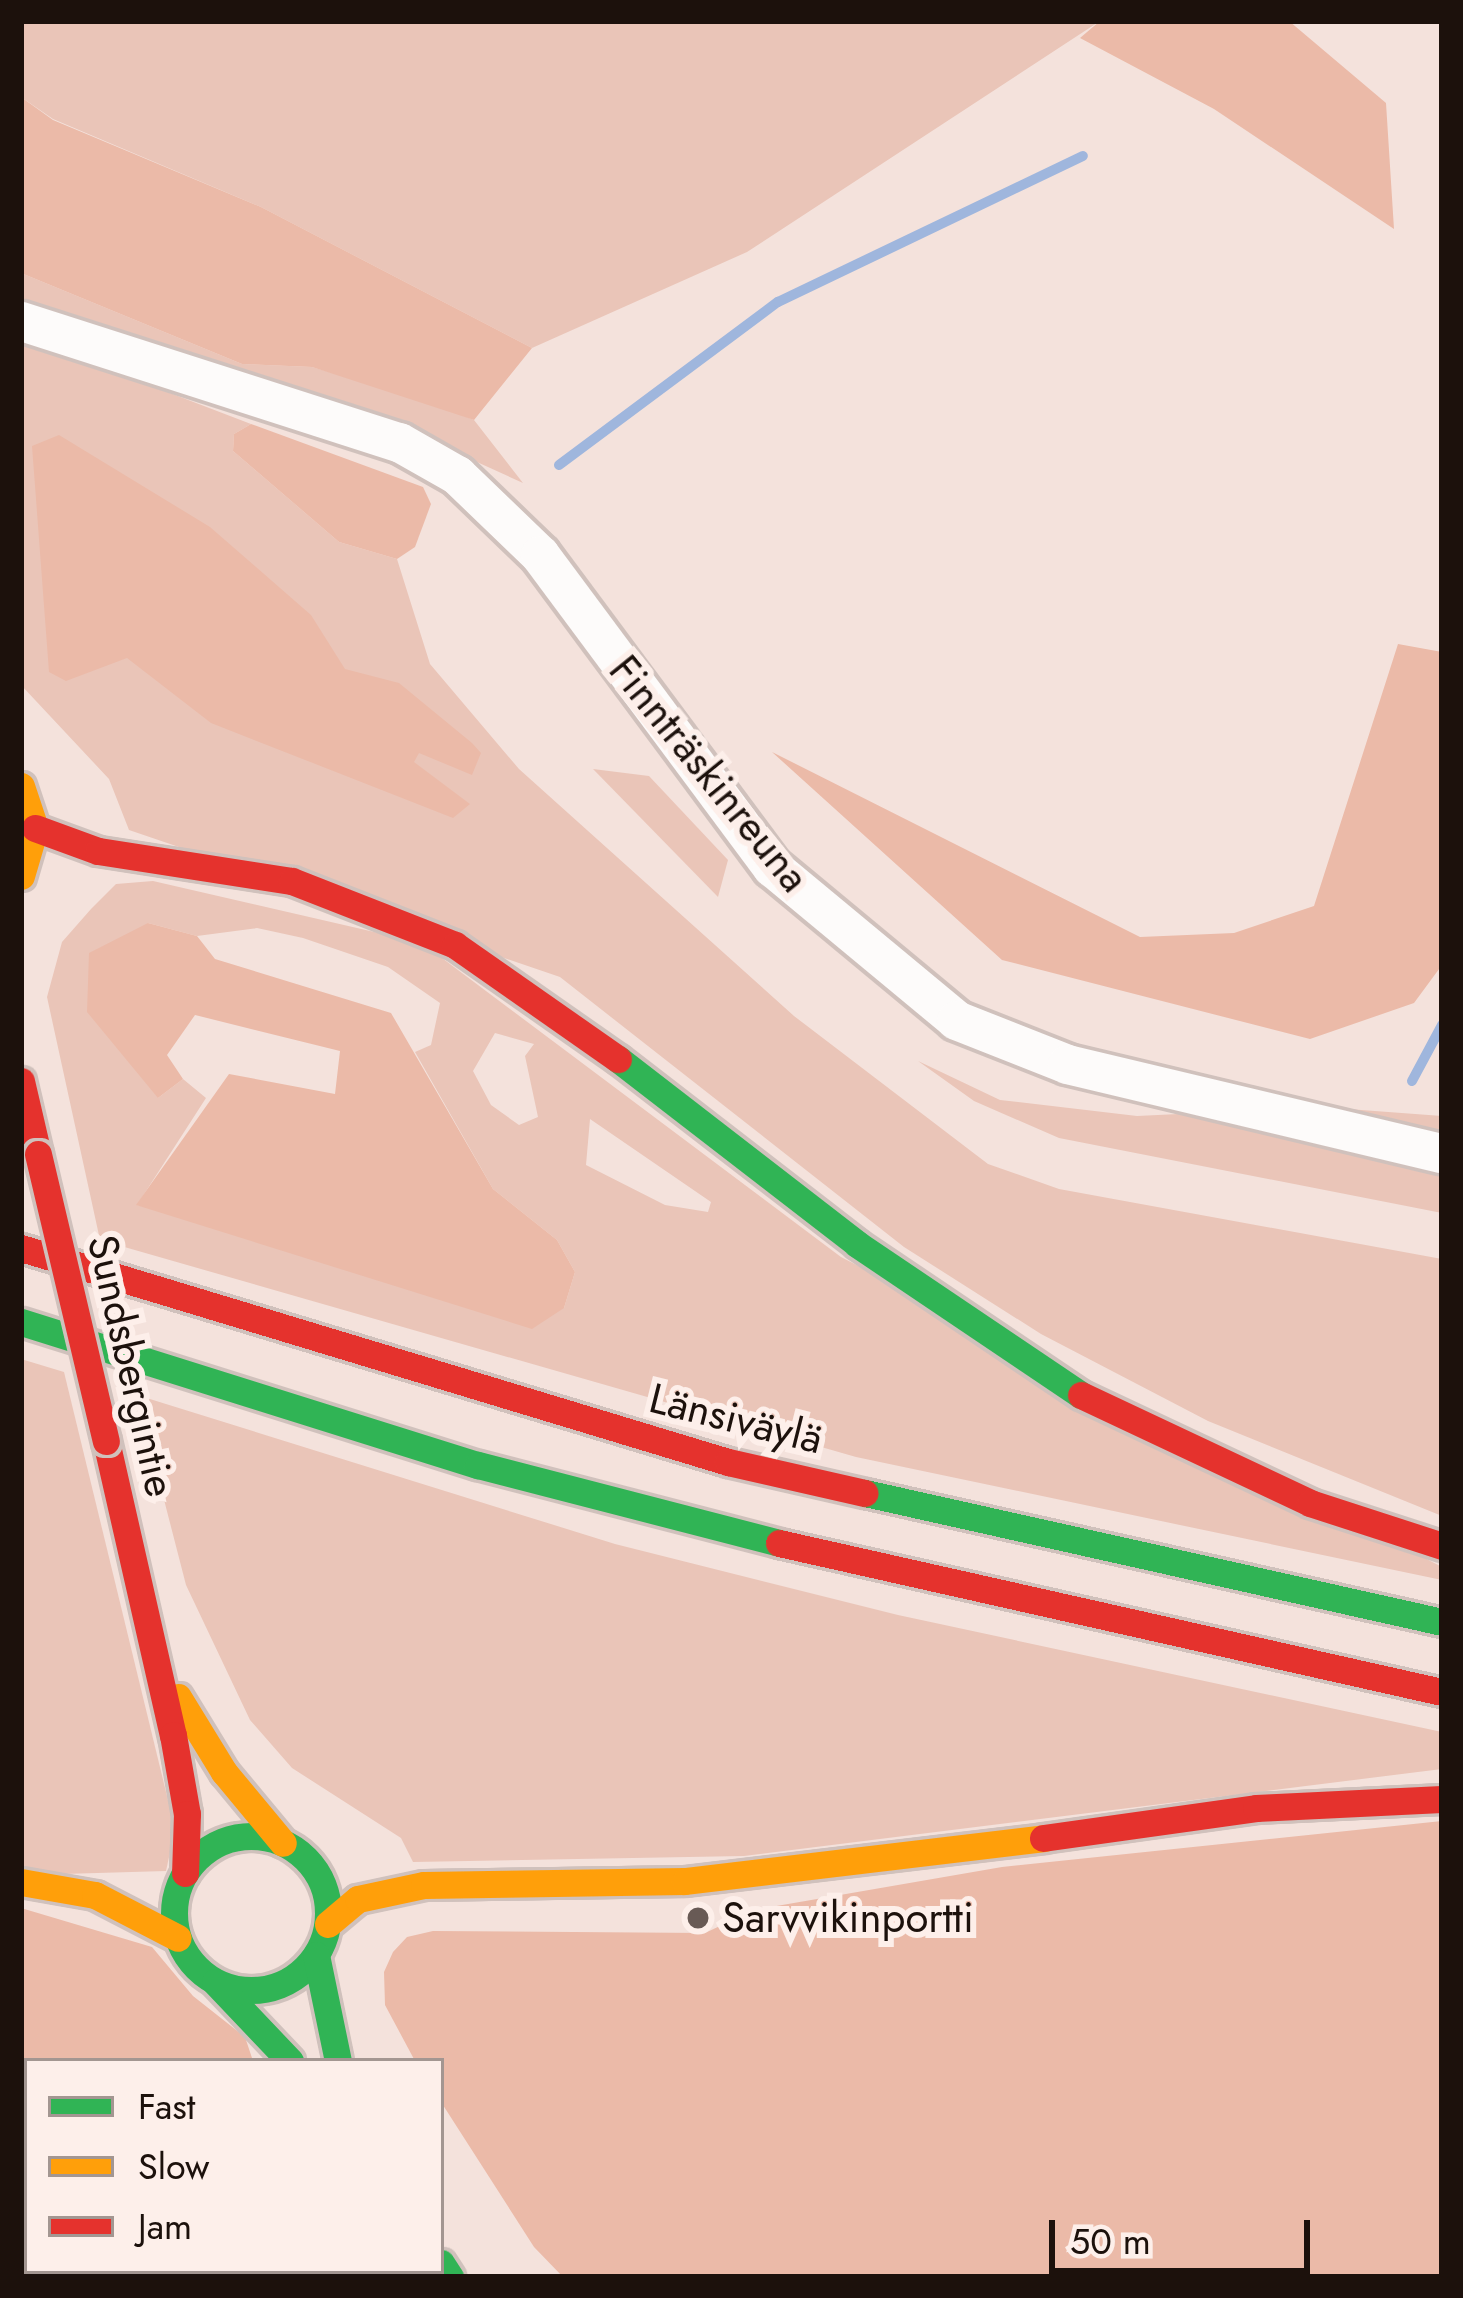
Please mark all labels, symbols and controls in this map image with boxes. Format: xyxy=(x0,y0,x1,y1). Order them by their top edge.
street label: Finnträskinreuna xyxy=(598,646,820,902)
street label: Sundsbergintie xyxy=(76,1230,186,1502)
street label: Länsiväylä xyxy=(644,1373,828,1465)
place label: Sarvvikinportti xyxy=(722,1893,974,1943)
marker: Sarvvikinportti xyxy=(685,1905,711,1931)
legend xyxy=(24,2058,444,2274)
text: Fast xyxy=(138,2080,195,2132)
text: Slow xyxy=(138,2140,210,2192)
scale bar xyxy=(1055,2196,1316,2270)
text: Jam xyxy=(138,2200,192,2252)
text: 50 m xyxy=(1070,2215,1151,2267)

